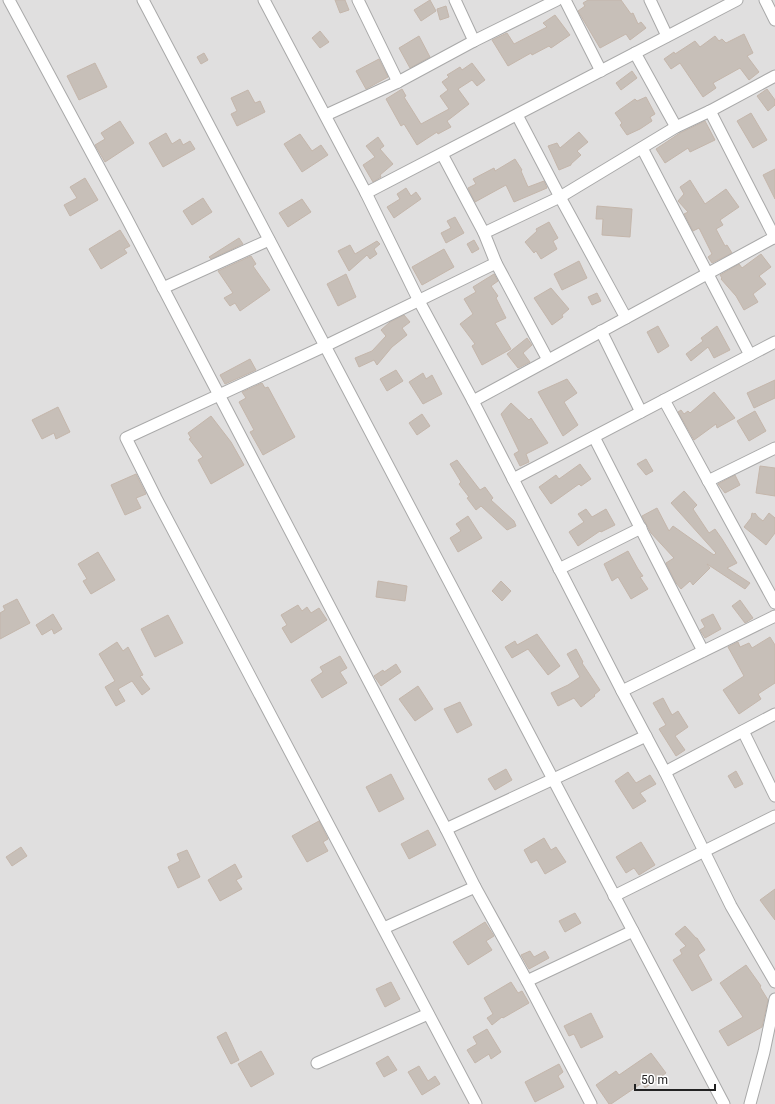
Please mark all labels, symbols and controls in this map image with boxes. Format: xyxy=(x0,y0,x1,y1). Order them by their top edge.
scale bar xyxy=(635,1066,715,1092)
text: 50 m xyxy=(641,1073,668,1087)

